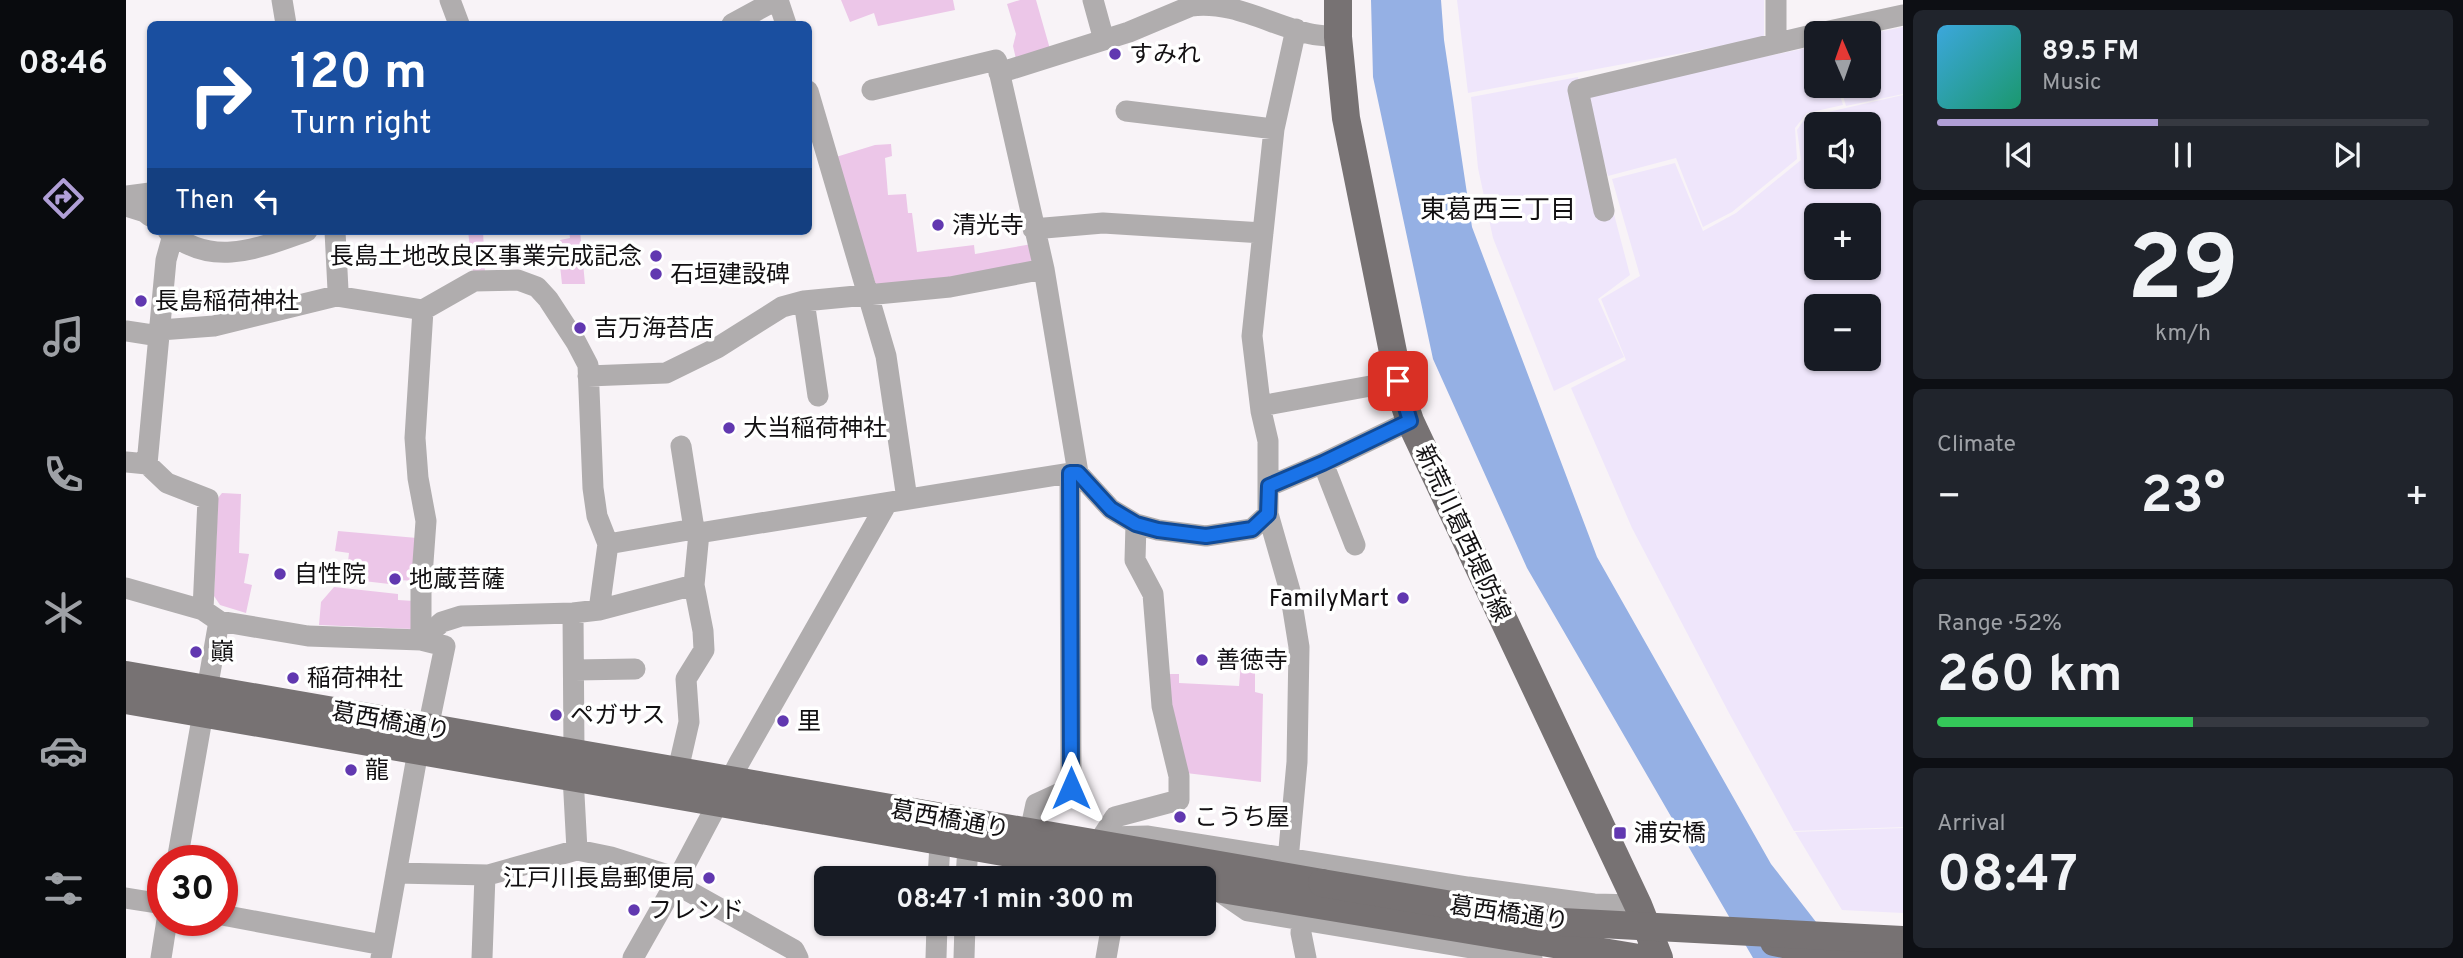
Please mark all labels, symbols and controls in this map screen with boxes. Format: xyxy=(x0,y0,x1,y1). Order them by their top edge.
north arrow xyxy=(1804,21,1881,98)
map controls xyxy=(1804,21,1881,371)
text: 89.5 FM xyxy=(2042,36,2139,69)
place label: すみれ xyxy=(1129,41,1201,71)
text: 120 m xyxy=(290,44,427,106)
text: 08:46 xyxy=(18,45,108,85)
marker: すみれ xyxy=(1107,46,1123,62)
icon: right xyxy=(175,49,266,140)
text: Music xyxy=(2042,69,2102,98)
text: Turn right xyxy=(290,105,432,145)
button: sound xyxy=(1804,112,1881,189)
icon: previous xyxy=(2000,136,2038,174)
icon: pause xyxy=(2164,136,2202,174)
icon: next xyxy=(2328,136,2366,174)
icon: directions xyxy=(39,174,88,223)
icon: left xyxy=(248,182,286,220)
text: Then xyxy=(175,185,234,218)
district label: 東葛西三丁目 xyxy=(1420,195,1576,228)
button: + xyxy=(1804,203,1881,280)
place label: 清光寺 xyxy=(952,212,1024,242)
marker: 清光寺 xyxy=(930,217,946,233)
text: 29 xyxy=(2127,217,2239,332)
place label: 長島土地改良区事業完成記念 xyxy=(330,243,642,273)
marker: 長島土地改良区事業完成記念 xyxy=(648,248,664,264)
place label: 石垣建設碑 xyxy=(670,261,790,291)
marker: 石垣建設碑 xyxy=(648,266,664,282)
place label: 長島稲荷神社 xyxy=(155,288,299,318)
marker: 長島稲荷神社 xyxy=(133,293,149,309)
button: − xyxy=(1804,294,1881,371)
icon: music xyxy=(39,312,88,361)
place label: 吉万海苔店 xyxy=(594,315,714,345)
marker: 吉万海苔店 xyxy=(572,320,588,336)
text: km/h xyxy=(2155,320,2211,349)
pin xyxy=(1368,351,1428,411)
icon: arrive xyxy=(1379,362,1417,400)
place label: 大当稲荷神社 xyxy=(743,415,887,445)
marker: 大当稲荷神社 xyxy=(721,420,737,436)
text: Climate xyxy=(1937,431,2016,460)
street label: 新荒川葛西堤防線 xyxy=(1407,441,1515,627)
icon: phone xyxy=(39,450,88,499)
text: 23° xyxy=(2141,465,2225,531)
text: − xyxy=(1937,474,1962,523)
text: + xyxy=(2404,474,2429,523)
place label: 自性院 xyxy=(294,561,366,591)
marker: 自性院 xyxy=(272,566,288,582)
place label: 地蔵菩薩 xyxy=(409,566,505,596)
marker: 地蔵菩薩 xyxy=(387,571,403,587)
place label: FamilyMart xyxy=(1269,585,1389,615)
icon: climate xyxy=(39,588,88,637)
marker: FamilyMart xyxy=(1395,590,1411,606)
text: Range · 52% xyxy=(1937,610,2062,639)
place label: 巓 xyxy=(210,639,234,669)
marker: 巓 xyxy=(188,644,204,660)
text: 260 km xyxy=(1937,644,2123,710)
place label: 善徳寺 xyxy=(1216,647,1288,677)
marker: 善徳寺 xyxy=(1194,652,1210,668)
place label: 稲荷神社 xyxy=(307,665,403,695)
marker: 稲荷神社 xyxy=(285,670,301,686)
street label: 葛西橋通り xyxy=(329,698,452,748)
place label: ペガサス xyxy=(570,702,666,732)
marker: ペガサス xyxy=(548,707,564,723)
place label: 里 xyxy=(797,708,821,738)
marker: 里 xyxy=(775,713,791,729)
icon: car xyxy=(39,726,88,775)
position arrow xyxy=(1034,751,1108,825)
place label: 龍 xyxy=(365,757,389,787)
marker: 龍 xyxy=(343,762,359,778)
street label: 葛西橋通り xyxy=(888,796,1011,846)
place label: こうち屋 xyxy=(1194,804,1290,834)
marker: こうち屋 xyxy=(1172,809,1188,825)
text: Arrival xyxy=(1937,810,2006,839)
place label: 浦安橋 xyxy=(1634,820,1706,850)
marker: 浦安橋 xyxy=(1612,825,1628,841)
text: 08:47 xyxy=(1937,844,2078,910)
speed limit sign: 30 xyxy=(147,845,238,936)
icon: filters xyxy=(39,864,88,913)
place label: 江戸川長島郵便局 xyxy=(503,865,695,895)
marker: 江戸川長島郵便局 xyxy=(701,870,717,886)
text: 08:47 · 1 min · 300 m xyxy=(896,884,1134,917)
street label: 葛西橋通り xyxy=(1447,892,1570,938)
place label: フレンド xyxy=(648,897,744,927)
marker: フレンド xyxy=(626,902,642,918)

